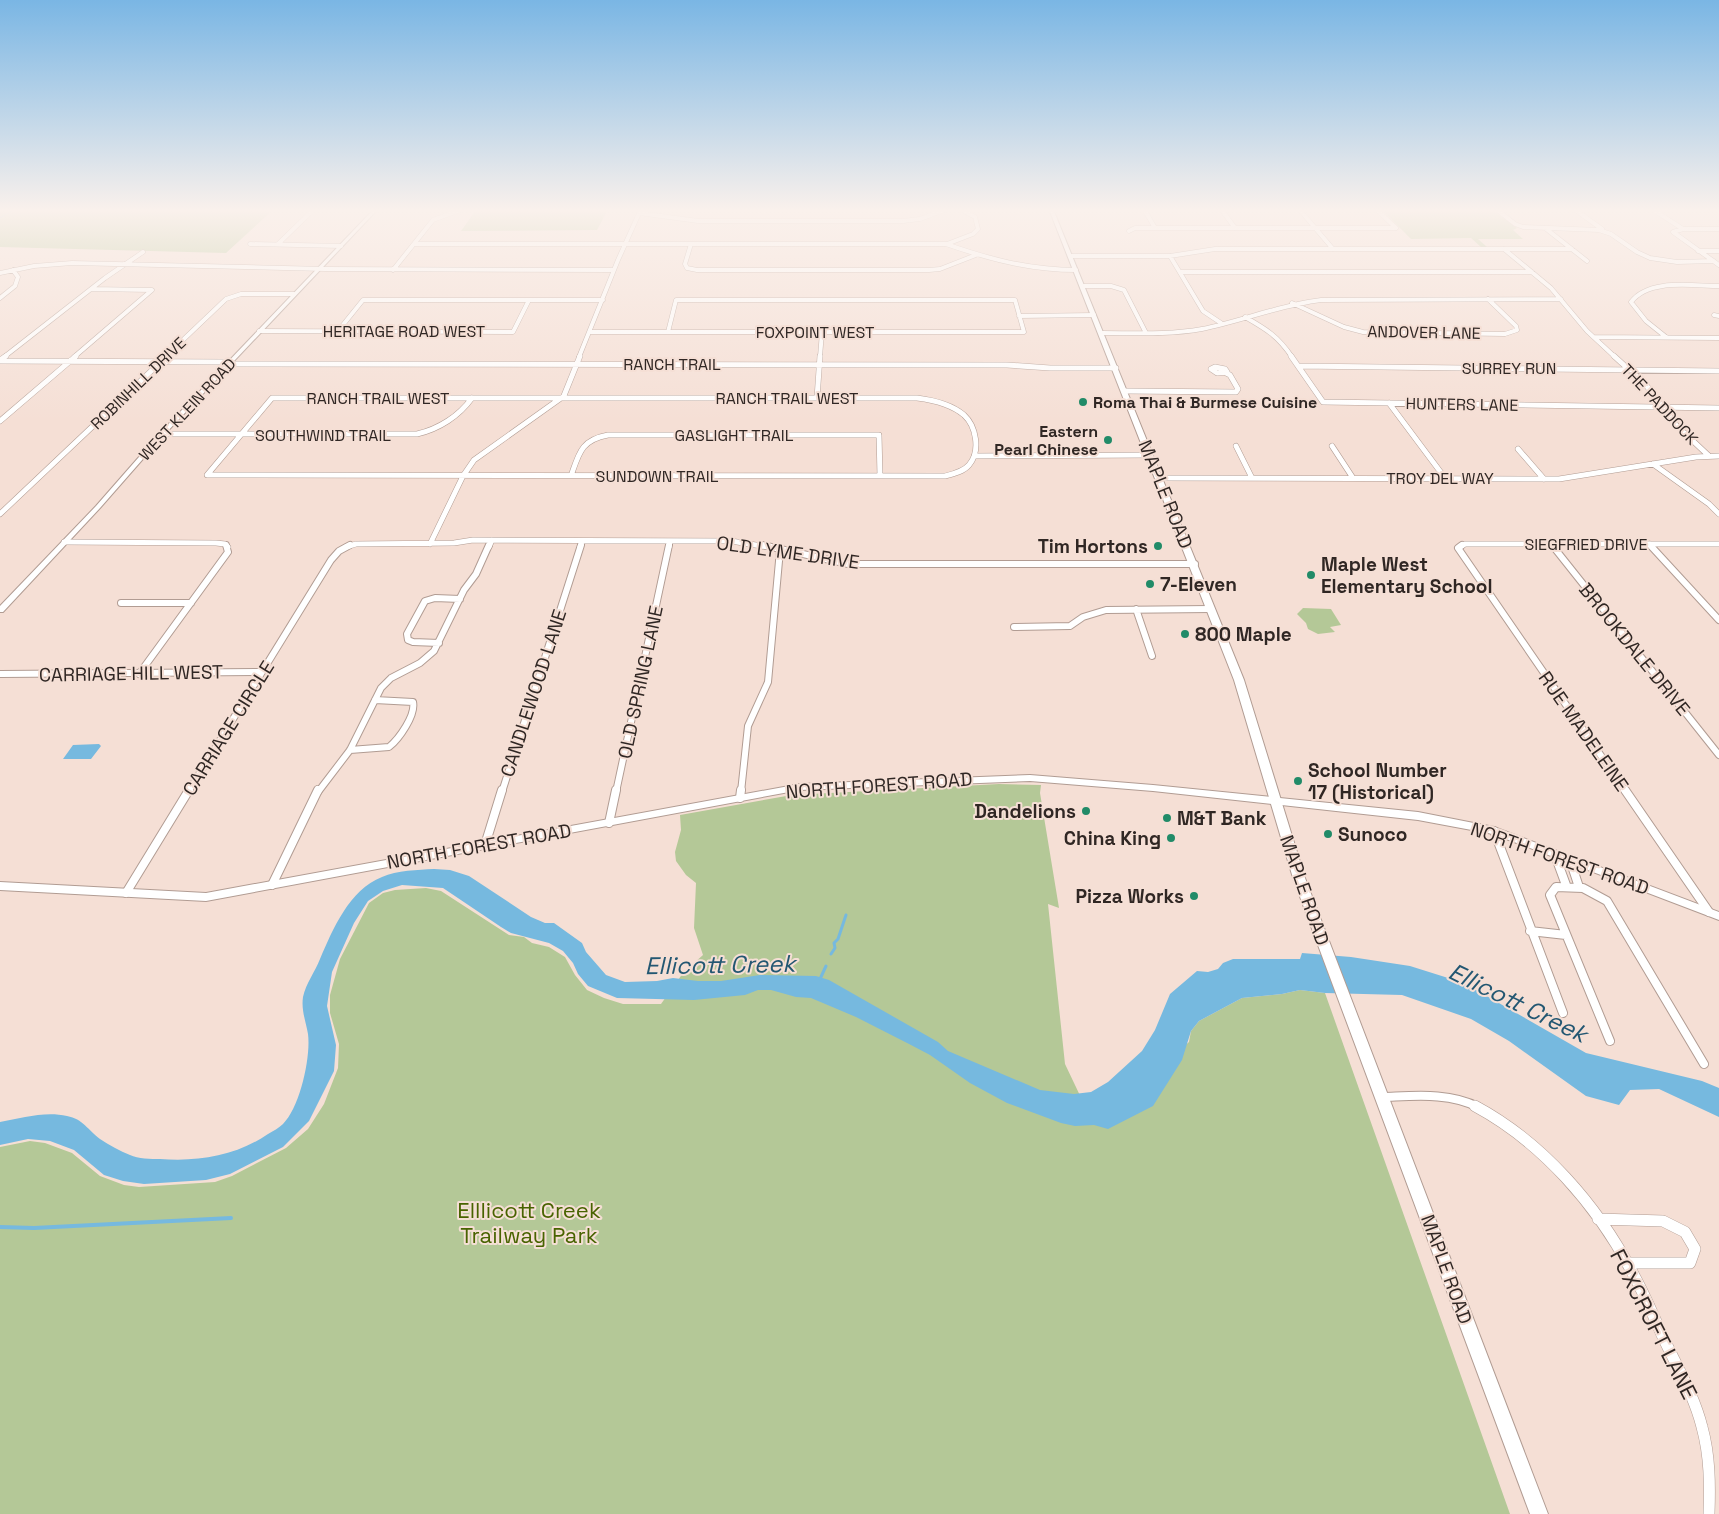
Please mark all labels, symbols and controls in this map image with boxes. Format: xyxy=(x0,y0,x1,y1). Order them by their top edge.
street label: HERITAGE ROAD WEST xyxy=(323,321,485,342)
street label: ANDOVER LANE xyxy=(1367,321,1481,344)
street label: FOXPOINT WEST xyxy=(756,322,874,343)
street label: ROBINHILL DRIVE xyxy=(86,333,190,434)
street label: WEST KLEIN ROAD xyxy=(134,354,240,465)
street label: RANCH TRAIL xyxy=(623,354,721,375)
street label: SURREY RUN xyxy=(1462,358,1556,379)
street label: THE PADDOCK xyxy=(1617,359,1703,449)
street label: RANCH TRAIL WEST xyxy=(307,388,449,409)
street label: RANCH TRAIL WEST xyxy=(716,388,858,409)
place label: Roma Thai & Burmese Cuisine xyxy=(1093,392,1317,413)
street label: HUNTERS LANE xyxy=(1405,393,1518,416)
marker: Roma Thai & Burmese Cuisine xyxy=(1077,396,1089,408)
place label: Eastern Pearl Chinese xyxy=(994,421,1098,460)
street label: SOUTHWIND TRAIL xyxy=(255,425,391,446)
street label: GASLIGHT TRAIL xyxy=(674,425,794,446)
marker: Eastern Pearl Chinese xyxy=(1102,434,1114,446)
street label: MAPLE ROAD xyxy=(1132,436,1199,552)
street label: SUNDOWN TRAIL xyxy=(596,466,719,487)
street label: TROY DEL WAY xyxy=(1386,468,1494,489)
street label: OLD LYME DRIVE xyxy=(715,530,861,575)
place label: Tim Hortons xyxy=(1038,534,1148,559)
street label: SIEGFRIED DRIVE xyxy=(1524,534,1648,555)
marker: Tim Hortons xyxy=(1152,540,1164,552)
place label: Maple West Elementary School xyxy=(1321,552,1493,599)
marker: Maple West Elementary School xyxy=(1305,569,1317,581)
place label: 7-Eleven xyxy=(1160,572,1237,597)
marker: 7-Eleven xyxy=(1144,578,1156,590)
street label: BROOKDALE DRIVE xyxy=(1573,578,1696,721)
street label: OLD SPRING LANE xyxy=(612,603,669,761)
street label: CANDLEWOOD LANE xyxy=(495,606,572,780)
place label: 800 Maple xyxy=(1195,622,1292,647)
marker: 800 Maple xyxy=(1179,628,1191,640)
street label: CARRIAGE CIRCLE xyxy=(177,656,280,800)
street label: CARRIAGE HILL WEST xyxy=(39,659,223,688)
street label: RUE MADELEINE xyxy=(1533,666,1634,796)
place label: School Number 17 (Historical) xyxy=(1308,758,1447,805)
street label: NORTH FOREST ROAD xyxy=(785,767,973,804)
marker: School Number 17 (Historical) xyxy=(1292,775,1304,787)
place label: Dandelions xyxy=(974,799,1076,824)
marker: Dandelions xyxy=(1080,805,1092,817)
place label: M&T Bank xyxy=(1177,806,1267,831)
marker: M&T Bank xyxy=(1161,812,1173,824)
street label: NORTH FOREST ROAD xyxy=(1467,816,1652,901)
street label: NORTH FOREST ROAD xyxy=(385,818,573,875)
place label: Sunoco xyxy=(1338,822,1407,847)
place label: China King xyxy=(1064,826,1161,851)
marker: Sunoco xyxy=(1322,828,1334,840)
marker: China King xyxy=(1165,832,1177,844)
street label: MAPLE ROAD xyxy=(1274,832,1335,949)
place label: Pizza Works xyxy=(1076,884,1184,909)
marker: Pizza Works xyxy=(1188,890,1200,902)
water label: Ellicott Creek xyxy=(644,948,799,981)
water label: Ellicott Creek xyxy=(1444,956,1595,1051)
park label: Elllicott Creek Trailway Park xyxy=(457,1196,601,1249)
street label: MAPLE ROAD xyxy=(1415,1211,1478,1327)
street label: FOXCROFT LANE xyxy=(1604,1244,1704,1404)

